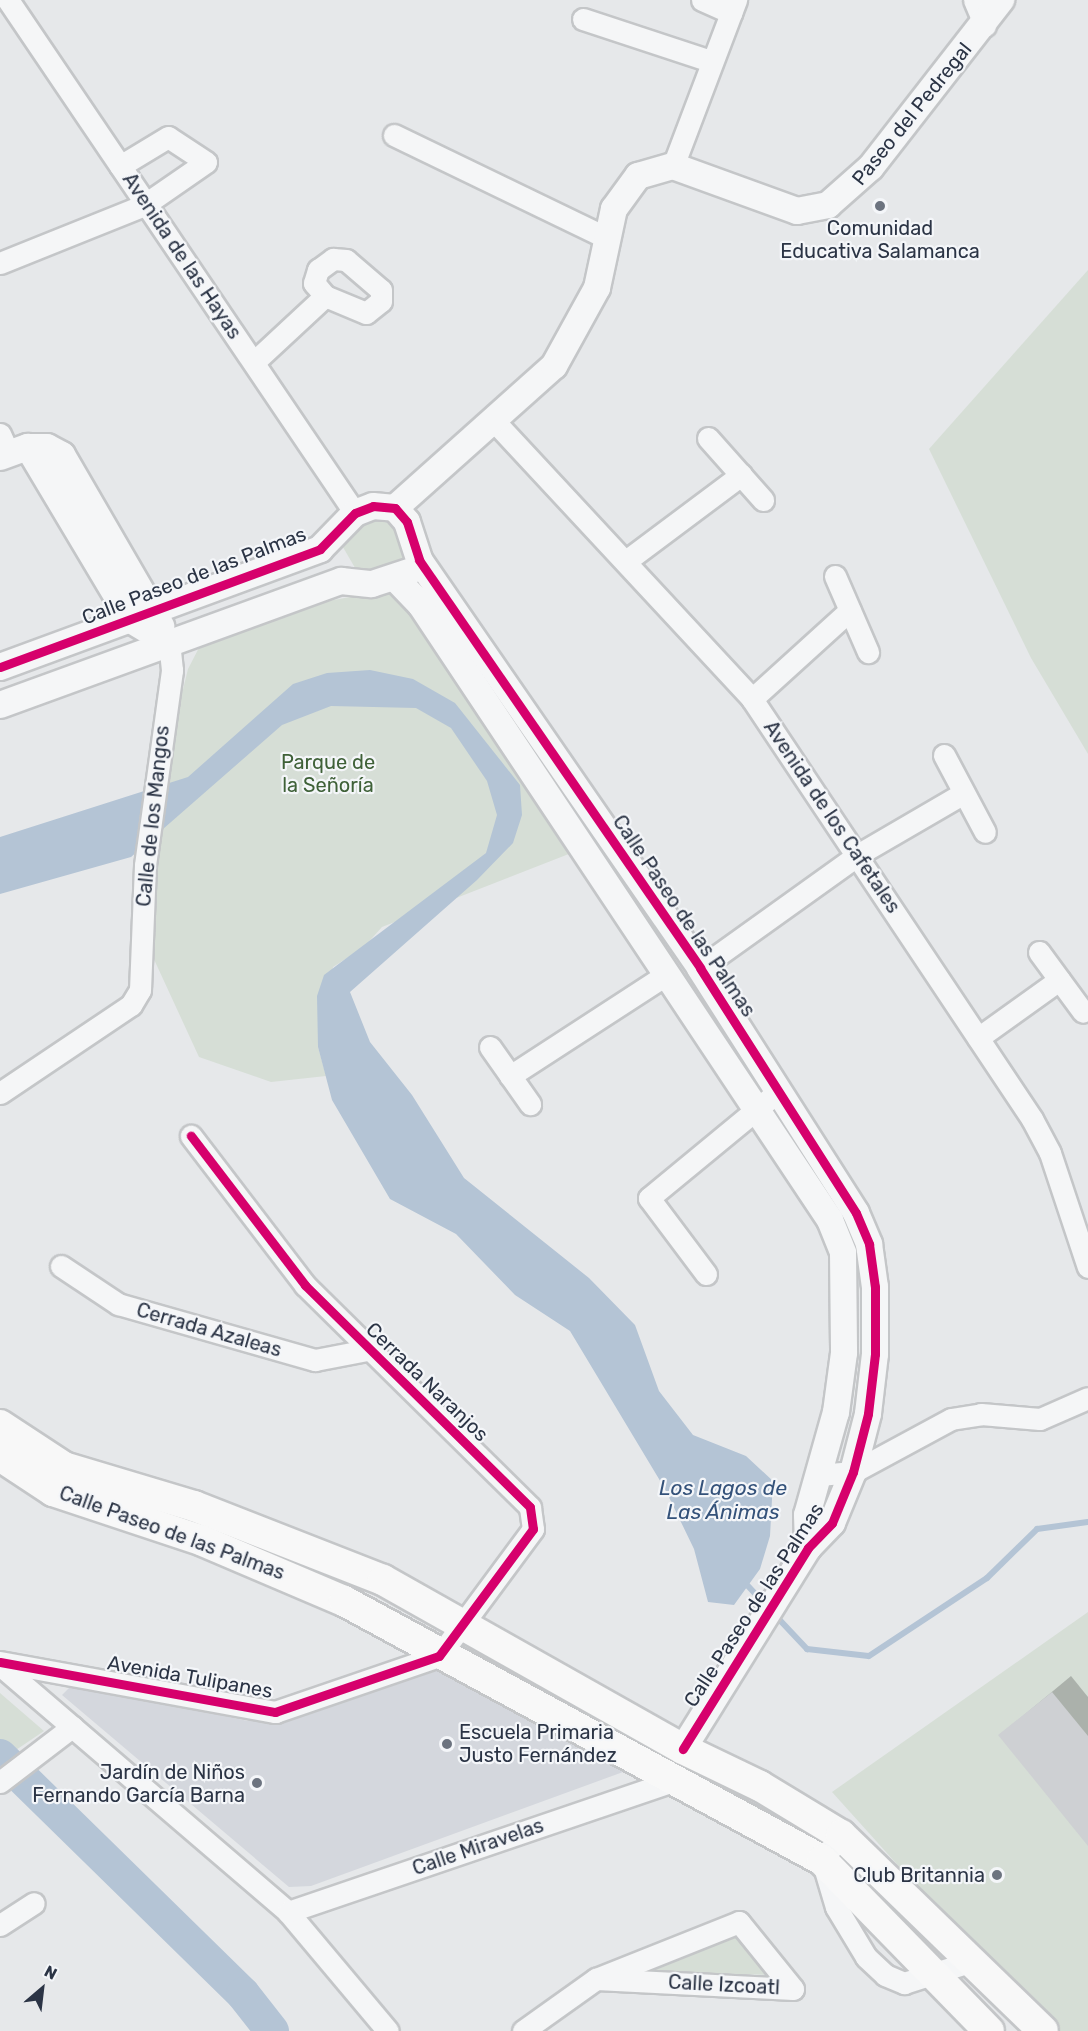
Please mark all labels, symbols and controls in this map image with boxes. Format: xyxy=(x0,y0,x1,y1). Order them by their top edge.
street label: Paseo del Pedregal xyxy=(847,38,977,190)
street label: Avenida de las Hayas xyxy=(117,168,247,344)
marker: Comunidad Educativa Salamanca xyxy=(873,199,887,213)
place label: Comunidad Educativa Salamanca xyxy=(780,216,980,263)
street label: Calle Paseo de las Palmas xyxy=(79,522,309,630)
street label: Avenida de los Cafetales xyxy=(759,716,905,918)
street label: Calle de los Mangos xyxy=(132,724,174,908)
park label: Parque de la Señoría xyxy=(281,751,375,798)
street label: Calle Paseo de las Palmas xyxy=(607,811,761,1021)
street label: Cerrada Azaleas xyxy=(133,1298,285,1362)
street label: Cerrada Naranjos xyxy=(361,1318,493,1446)
water label: Los Lagos de Las Ánimas xyxy=(659,1475,787,1525)
street label: Calle Paseo de las Palmas xyxy=(56,1481,288,1585)
street label: Calle Paseo de las Palmas xyxy=(679,1499,829,1711)
street label: Avenida Tulipanes xyxy=(105,1651,275,1703)
place label: Escuela Primaria Justo Fernández xyxy=(459,1720,617,1767)
marker: Escuela Primaria Justo Fernández xyxy=(440,1737,454,1751)
place label: Jardín de Niños Fernando García Barna xyxy=(32,1760,245,1807)
marker: Jardín de Niños Fernando García Barna xyxy=(250,1776,264,1790)
street label: Calle Miravelas xyxy=(409,1813,547,1881)
place label: Club Britannia xyxy=(853,1863,985,1887)
marker: Club Britannia xyxy=(990,1868,1004,1882)
north arrow xyxy=(12,1959,72,2019)
text: N xyxy=(41,1962,60,1984)
street label: Calle Izcoatl xyxy=(668,1970,780,2000)

